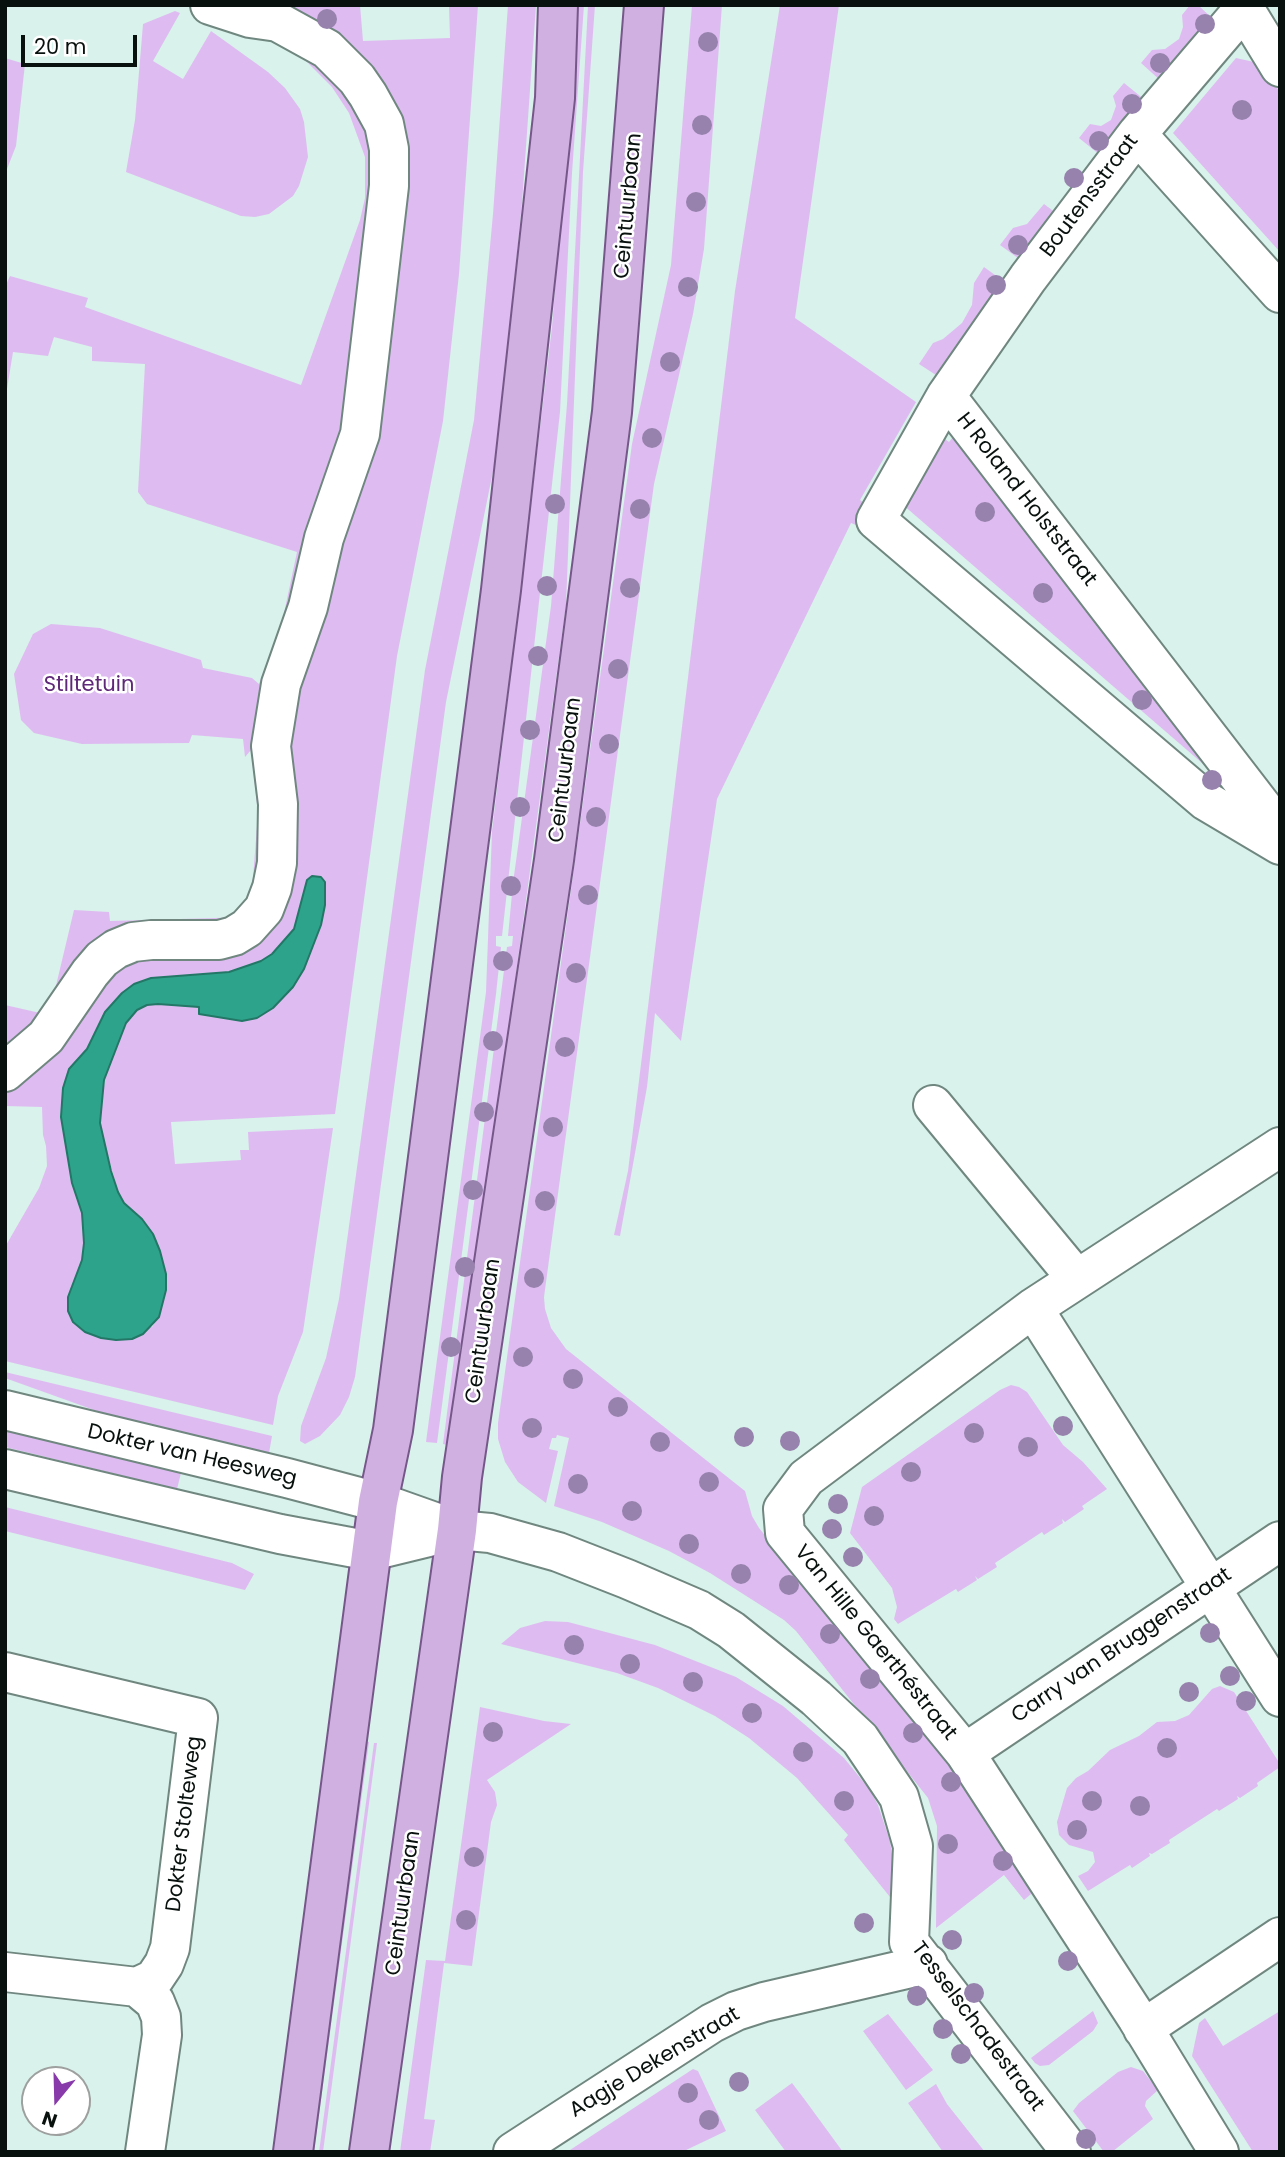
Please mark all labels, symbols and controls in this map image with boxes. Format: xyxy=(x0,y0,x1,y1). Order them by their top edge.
scale bar xyxy=(24,21,140,65)
text: 20 m xyxy=(34,32,87,61)
street label: Boutensstraat xyxy=(1036,130,1144,262)
street label: Ceintuurbaan xyxy=(610,132,648,280)
street label: H Roland Holststraat xyxy=(950,408,1102,592)
park label: Stiltetuin xyxy=(44,673,134,699)
street label: Ceintuurbaan xyxy=(545,696,587,844)
street label: Ceintuurbaan xyxy=(461,1257,507,1405)
street label: Dokter van Heesweg xyxy=(85,1420,299,1492)
street label: Van Hille Gaerthéstraat xyxy=(788,1540,962,1746)
street label: Carry van Bruggenstraat xyxy=(1007,1563,1237,1729)
street label: Dokter Stolteweg xyxy=(162,1735,208,1913)
street label: Ceintuurbaan xyxy=(381,1829,427,1977)
street label: Tesselschadestraat xyxy=(905,1937,1049,2117)
street label: Aagje Dekenstraat xyxy=(565,2002,745,2124)
north arrow xyxy=(21,2066,91,2136)
text: N xyxy=(39,2104,61,2135)

